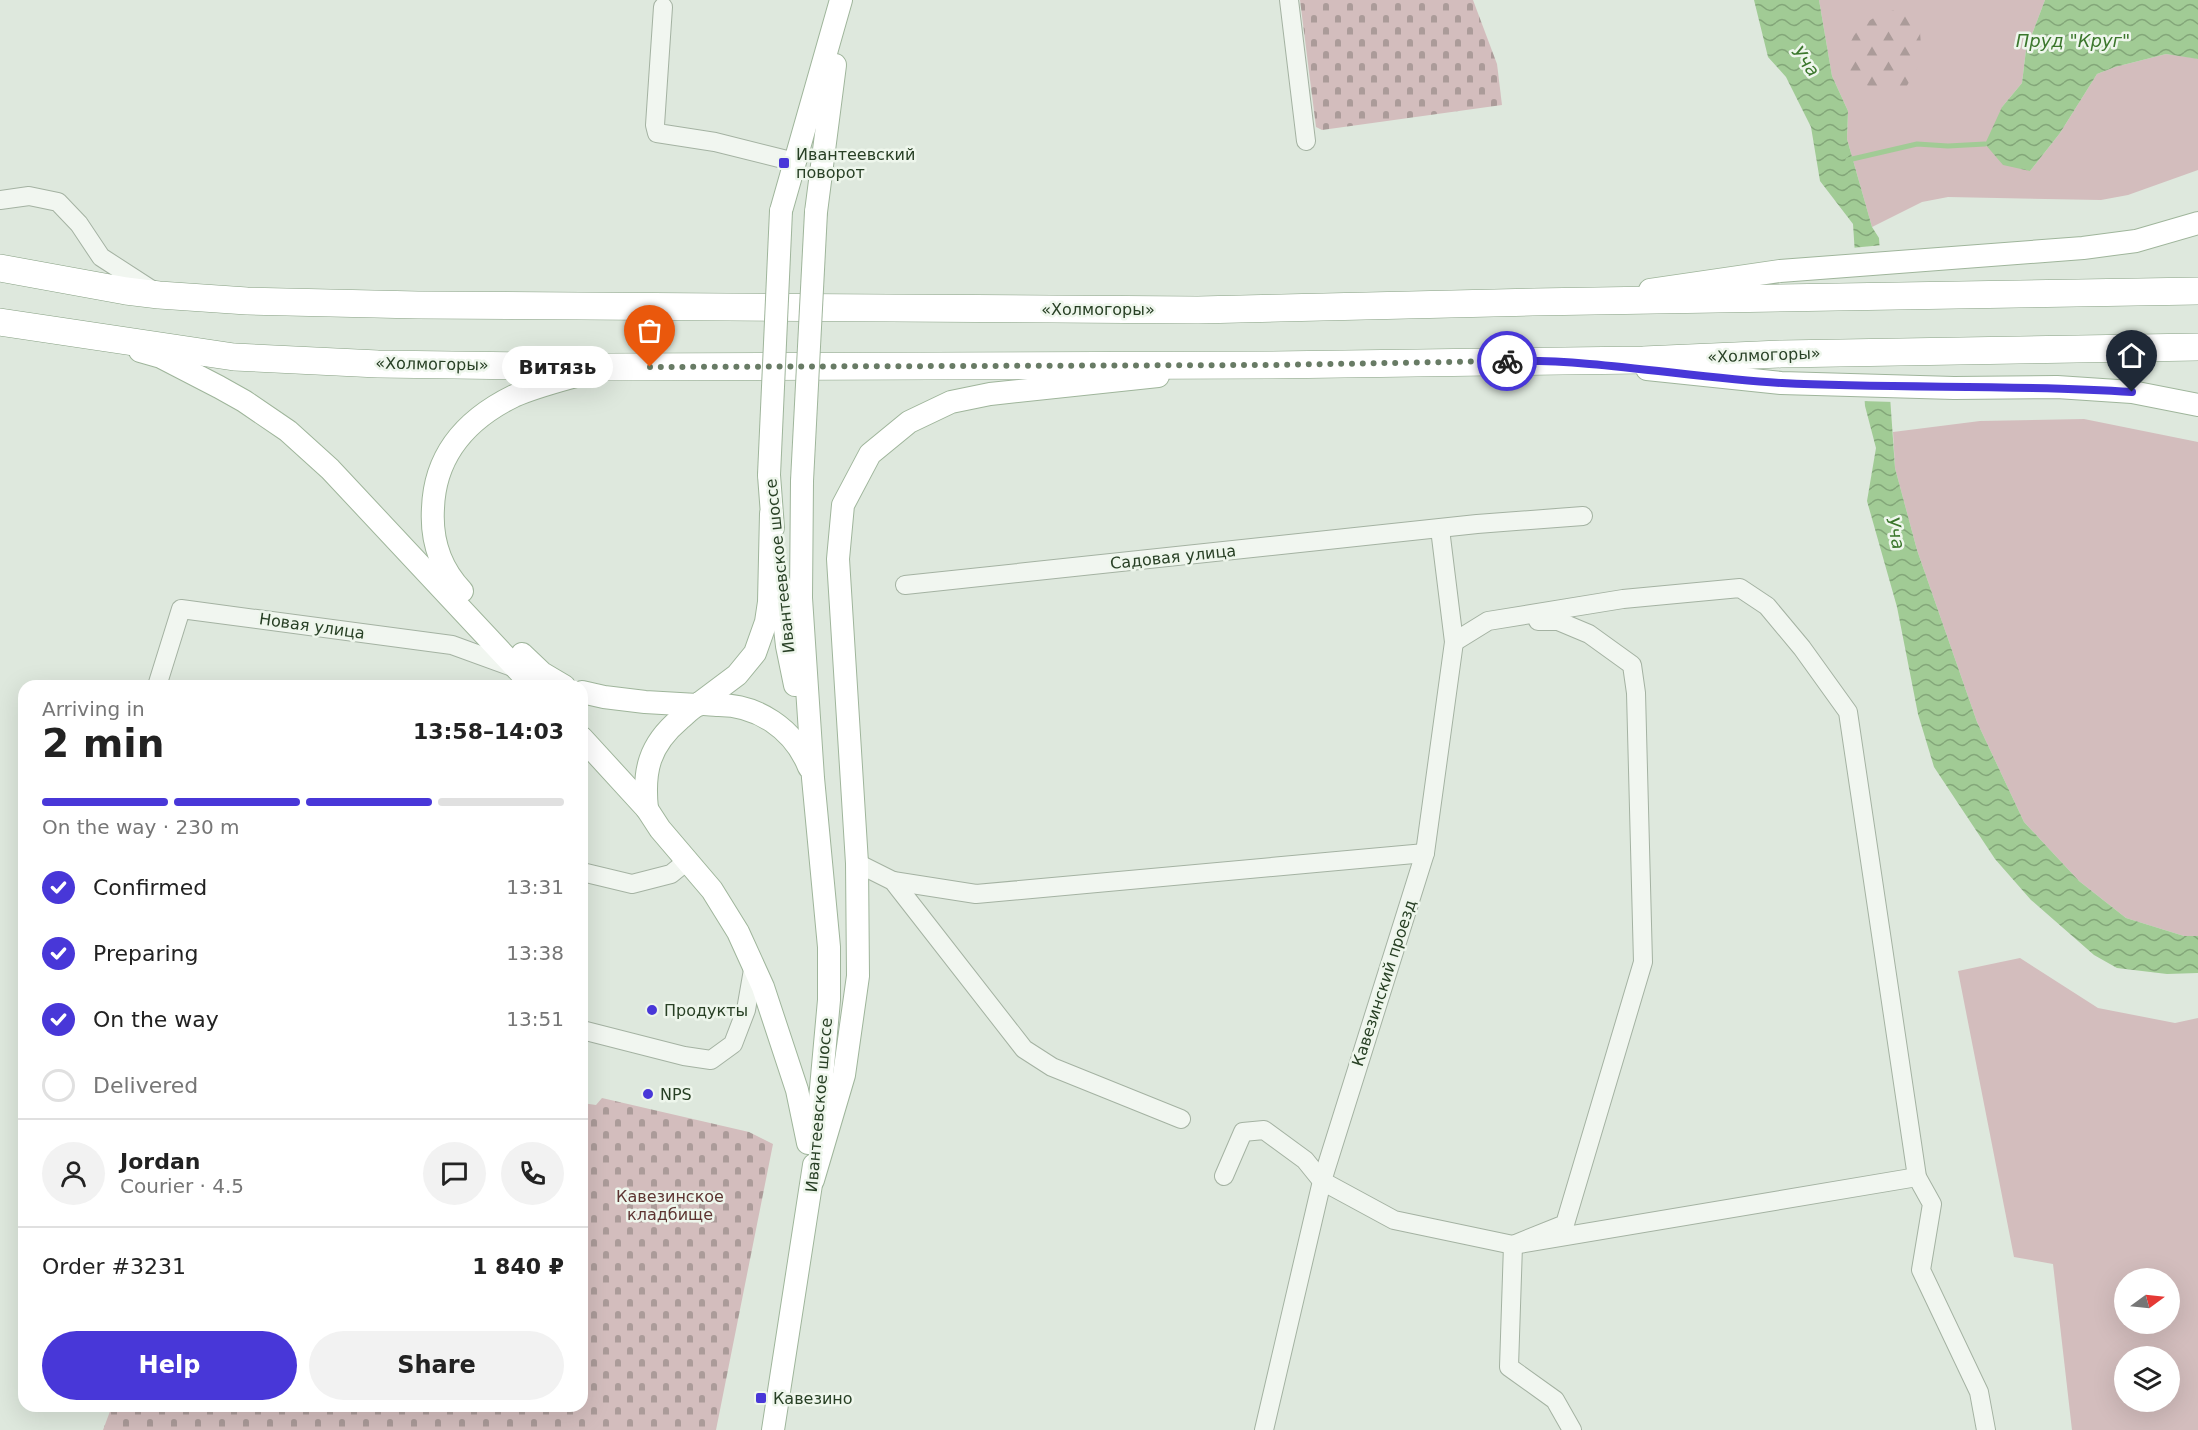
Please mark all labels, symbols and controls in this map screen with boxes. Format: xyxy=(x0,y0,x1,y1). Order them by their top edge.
water label: Пруд "Круг" xyxy=(2016,30,2130,51)
water label: Уча xyxy=(1788,42,1824,80)
place label: Ивантеевский поворот xyxy=(796,145,915,182)
marker: Ивантеевский поворот xyxy=(777,156,791,170)
street label: «Холмогоры» xyxy=(1041,300,1155,319)
pin xyxy=(624,305,675,367)
icon: bag xyxy=(633,314,666,347)
pin xyxy=(2106,330,2157,392)
courier xyxy=(1477,331,1537,391)
icon: home xyxy=(2115,339,2148,372)
street label: «Холмогоры» xyxy=(1707,344,1821,366)
icon: bike xyxy=(1491,345,1524,378)
callout: Витязь xyxy=(503,346,614,388)
street label: «Холмогоры» xyxy=(375,354,489,374)
text: Витязь xyxy=(519,355,596,379)
street label: Ивантеевское шоссе xyxy=(761,478,799,654)
water label: Уча xyxy=(1882,515,1910,551)
street label: Садовая улица xyxy=(1109,541,1237,573)
street label: Новая улица xyxy=(258,609,366,643)
text: Arriving in xyxy=(42,697,145,721)
text: 13:58–14:03 xyxy=(413,719,564,744)
text: 2 min xyxy=(42,721,164,766)
text: On the way · 230 m xyxy=(42,815,240,839)
icon: check xyxy=(42,871,75,904)
text: Confirmed xyxy=(93,875,207,900)
text: 13:31 xyxy=(506,875,564,899)
street label: Кавезинский проезд xyxy=(1348,897,1420,1069)
icon: check xyxy=(42,937,75,970)
text: Preparing xyxy=(93,941,199,966)
text: 13:38 xyxy=(506,941,564,965)
place label: Продукты xyxy=(664,1001,748,1020)
icon: check xyxy=(42,1003,75,1036)
marker: Продукты xyxy=(645,1003,659,1017)
text: On the way xyxy=(93,1007,219,1032)
text: 13:51 xyxy=(506,1007,564,1031)
street label: Ивантеевское шоссе xyxy=(802,1017,836,1193)
text: Delivered xyxy=(93,1073,198,1098)
place label: NPS xyxy=(660,1085,692,1104)
marker: NPS xyxy=(641,1087,655,1101)
button: person xyxy=(42,1142,105,1205)
button: chat xyxy=(423,1142,486,1205)
button: phone xyxy=(501,1142,564,1205)
text: Jordan xyxy=(120,1149,200,1174)
text: Courier · 4.5 xyxy=(120,1174,244,1198)
park label: Кавезинское кладбище xyxy=(616,1187,724,1224)
text: Order #3231 xyxy=(42,1254,186,1279)
text: 1 840 ₽ xyxy=(472,1254,564,1279)
north arrow xyxy=(2114,1268,2180,1334)
map controls xyxy=(2114,1268,2180,1412)
button: Help xyxy=(42,1331,297,1400)
button: Share xyxy=(309,1331,564,1400)
button: layers xyxy=(2114,1346,2180,1412)
place label: Кавезино xyxy=(773,1389,853,1408)
marker: Кавезино xyxy=(754,1391,768,1405)

